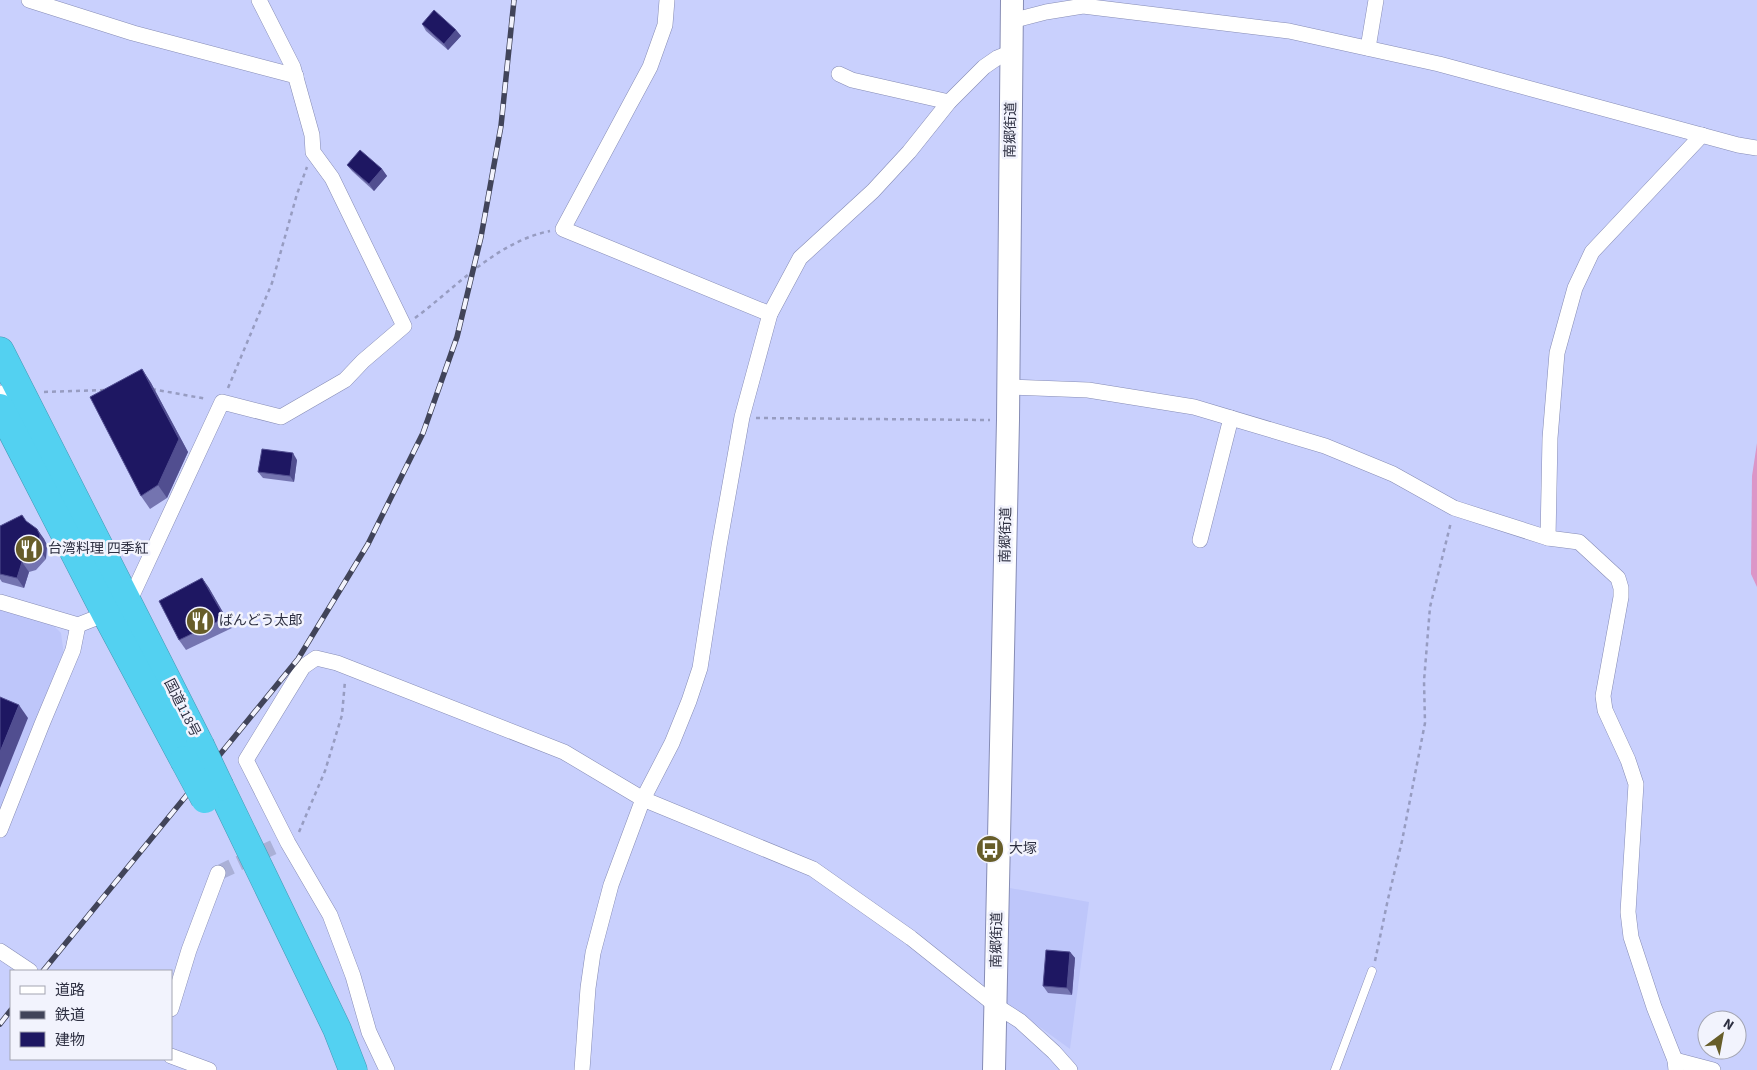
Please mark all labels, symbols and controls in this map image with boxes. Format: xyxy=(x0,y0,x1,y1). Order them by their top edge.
street label: 南郷街道 xyxy=(1001,102,1021,158)
street label: 南郷街道 xyxy=(996,507,1016,563)
restaurant icon: 台湾料理 四季紅 xyxy=(14,534,44,564)
place label: 台湾料理 四季紅 xyxy=(48,539,149,559)
restaurant icon: ばんどう太郎 xyxy=(185,606,215,636)
place label: ばんどう太郎 xyxy=(219,611,303,631)
street label: 国道118号 xyxy=(159,675,205,741)
bus stop icon: 大塚 xyxy=(975,834,1005,864)
place label: 大塚 xyxy=(1009,839,1037,859)
street label: 南郷街道 xyxy=(987,912,1007,968)
legend xyxy=(10,970,172,1060)
text: 道路 xyxy=(55,980,85,1001)
text: 鉄道 xyxy=(55,1005,85,1026)
north arrow xyxy=(1697,1010,1747,1060)
text: N xyxy=(1719,1014,1738,1036)
text: 建物 xyxy=(55,1030,85,1051)

